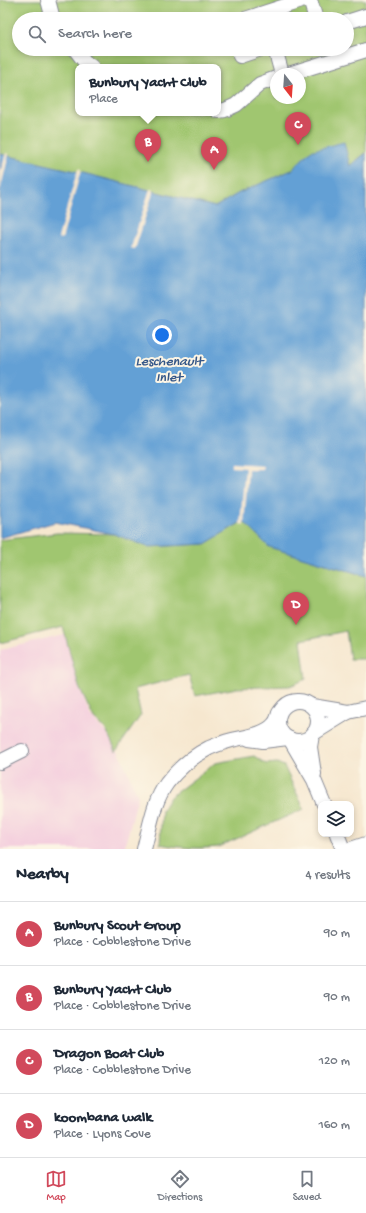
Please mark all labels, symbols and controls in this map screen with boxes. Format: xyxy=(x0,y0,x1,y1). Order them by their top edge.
search box xyxy=(12,12,354,56)
icon: search xyxy=(26,23,48,45)
text: Search here xyxy=(58,25,132,43)
popup xyxy=(75,64,221,116)
north arrow xyxy=(270,68,306,104)
text: Bunbury Yacht Club xyxy=(89,74,207,92)
text: Place xyxy=(89,92,118,107)
pin: C xyxy=(285,112,311,145)
pin: B xyxy=(135,129,161,162)
pin: A xyxy=(201,137,227,170)
your location xyxy=(152,325,172,345)
water label: Leschenault Inlet xyxy=(136,354,205,387)
pin: D xyxy=(283,592,309,625)
map controls xyxy=(318,801,354,837)
button: layers xyxy=(318,801,354,837)
text: Nearby xyxy=(16,865,69,885)
text: 4 results xyxy=(306,868,350,883)
text: Bunbury Scout Group xyxy=(54,917,181,935)
text: A xyxy=(25,926,33,941)
text: 90 m xyxy=(324,926,350,941)
text: Place · Cobblestone Drive xyxy=(54,935,191,950)
text: Bunbury Yacht Club xyxy=(54,981,172,999)
text: B xyxy=(26,990,32,1005)
text: 90 m xyxy=(324,990,350,1005)
text: Place · Cobblestone Drive xyxy=(54,999,191,1014)
text: Dragon Boat Club xyxy=(54,1045,164,1063)
text: C xyxy=(25,1054,33,1069)
text: 120 m xyxy=(319,1054,350,1069)
text: Place · Cobblestone Drive xyxy=(54,1063,191,1078)
text: koombana walk xyxy=(54,1109,152,1127)
text: D xyxy=(25,1118,33,1133)
text: 160 m xyxy=(318,1118,350,1133)
text: Place · Lyons Cove xyxy=(54,1127,151,1142)
tab: Map xyxy=(45,1168,67,1204)
tab: Directions xyxy=(158,1168,202,1204)
tab: Saved xyxy=(293,1168,321,1204)

